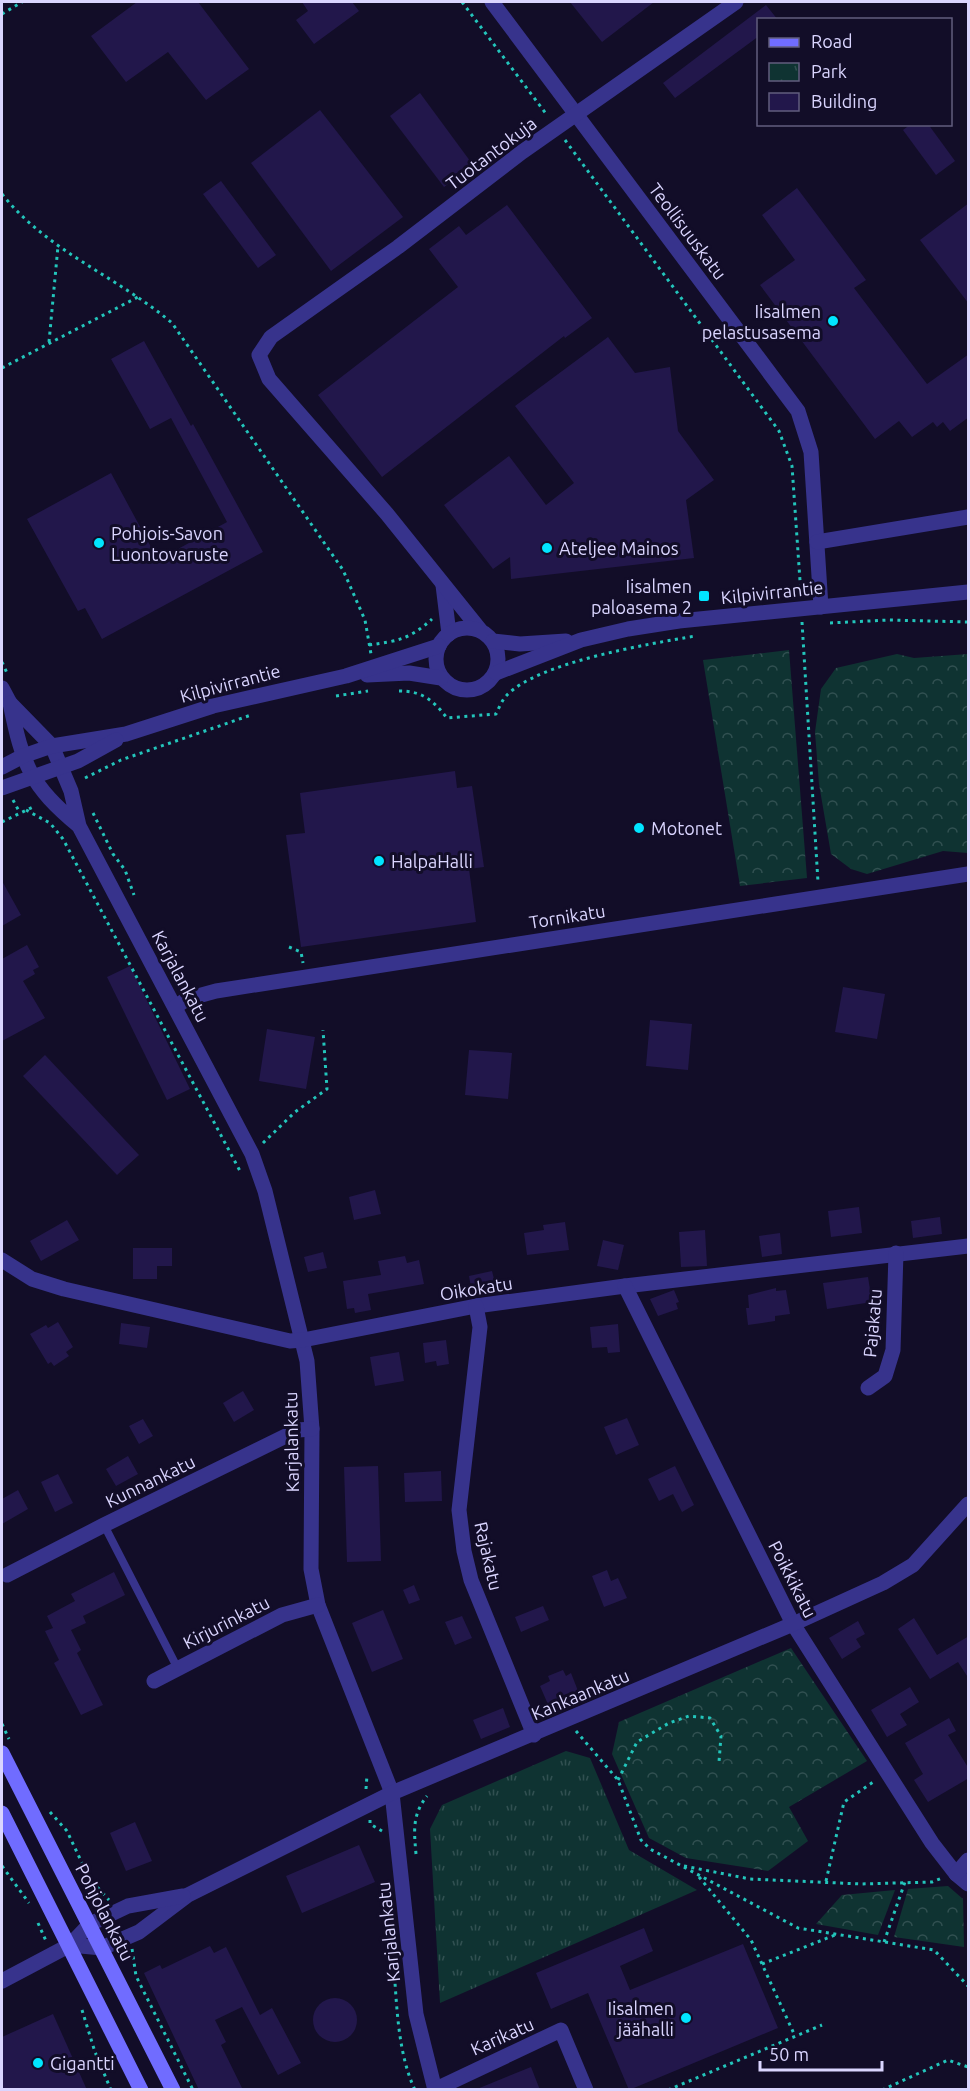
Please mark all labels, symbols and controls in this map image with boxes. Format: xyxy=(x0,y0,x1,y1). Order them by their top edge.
legend xyxy=(757,18,952,126)
text: Road xyxy=(811,31,853,51)
text: Park xyxy=(811,61,847,81)
text: Building xyxy=(811,91,877,111)
street label: Tuotantokuja xyxy=(442,113,540,193)
street label: Teollisuuskatu xyxy=(645,179,731,283)
place label: Iisalmen pelastusasema xyxy=(702,301,821,342)
marker: Iisalmen pelastusasema xyxy=(826,314,840,328)
place label: Pohjois-Savon Luontovaruste xyxy=(111,523,229,564)
marker: Pohjois-Savon Luontovaruste xyxy=(92,536,106,550)
place label: Ateljee Mainos xyxy=(559,538,679,558)
marker: Ateljee Mainos xyxy=(540,541,554,555)
place label: Iisalmen paloasema 2 xyxy=(591,576,692,617)
street label: Kilpivirrantie xyxy=(720,577,824,607)
marker: Iisalmen paloasema 2 xyxy=(697,589,711,603)
street label: Kilpivirrantie xyxy=(178,660,282,706)
place label: Motonet xyxy=(651,818,722,838)
marker: Motonet xyxy=(632,821,646,835)
place label: HalpaHalli xyxy=(391,851,473,871)
marker: HalpaHalli xyxy=(372,854,386,868)
street label: Tornikatu xyxy=(527,900,607,932)
street label: Karjalankatu xyxy=(149,927,213,1025)
street label: Oikokatu xyxy=(438,1272,514,1304)
street label: Pajakatu xyxy=(859,1288,885,1358)
street label: Karjalankatu xyxy=(280,1392,302,1492)
street label: Kunnankatu xyxy=(102,1451,198,1511)
street label: Rajakatu xyxy=(471,1520,507,1592)
street label: Poikkikatu xyxy=(765,1537,821,1621)
street label: Kirjurinkatu xyxy=(179,1592,273,1652)
street label: Kankaankatu xyxy=(528,1664,632,1724)
street label: Pohjolankatu xyxy=(72,1860,138,1964)
street label: Karjalankatu xyxy=(373,1881,403,1983)
place label: Iisalmen jäähalli xyxy=(607,1998,674,2039)
marker: Iisalmen jäähalli xyxy=(679,2011,693,2025)
street label: Karikatu xyxy=(467,2013,537,2059)
scale bar xyxy=(760,2034,882,2072)
text: 50 m xyxy=(769,2044,809,2064)
place label: Gigantti xyxy=(50,2053,115,2073)
marker: Gigantti xyxy=(31,2056,45,2070)

